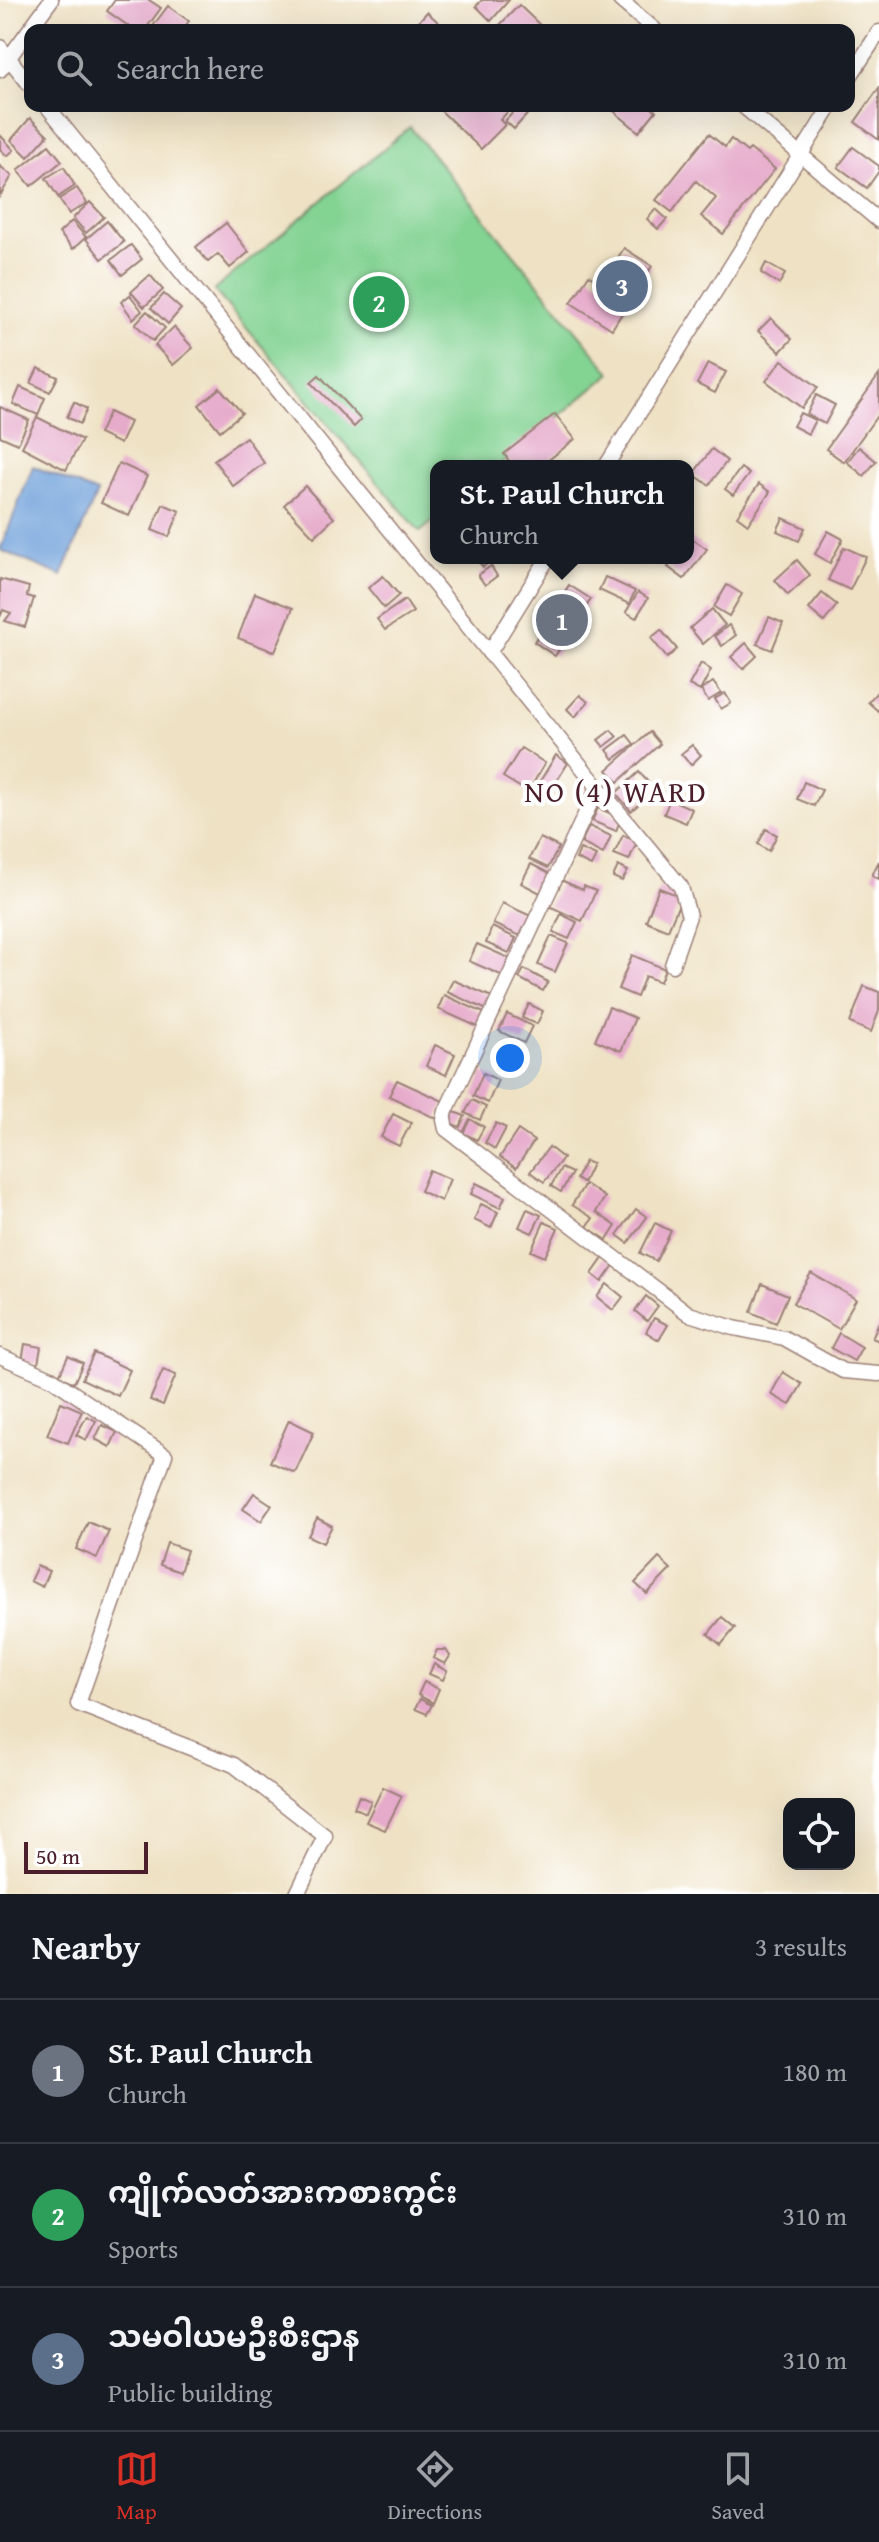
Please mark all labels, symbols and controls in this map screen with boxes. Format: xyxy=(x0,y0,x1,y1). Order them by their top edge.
search box xyxy=(24,24,855,112)
icon: search xyxy=(52,46,96,90)
text: Search here xyxy=(116,46,264,90)
pin: 3 xyxy=(596,256,648,316)
pin: 2 xyxy=(353,272,405,332)
popup xyxy=(430,460,694,564)
text: St. Paul Church xyxy=(460,471,664,515)
text: Church xyxy=(460,515,539,554)
pin: 1 xyxy=(536,590,588,650)
district label: NO (4) WARD xyxy=(524,769,708,813)
your location xyxy=(490,1038,530,1078)
map controls xyxy=(783,1798,855,1870)
button: locate xyxy=(783,1798,855,1870)
scale bar xyxy=(24,1838,148,1874)
text: 50 m xyxy=(36,1840,80,1872)
text: Nearby xyxy=(32,1922,141,1971)
text: 3 results xyxy=(755,1927,847,1966)
text: St. Paul Church xyxy=(108,2030,312,2074)
text: 1 xyxy=(51,2052,65,2091)
text: 180 m xyxy=(782,2052,847,2091)
text: Church xyxy=(108,2074,187,2113)
text: ကျိုက်လတ်အားကစားကွင်း xyxy=(108,2170,457,2214)
text: 2 xyxy=(51,2196,65,2235)
text: 310 m xyxy=(782,2196,847,2235)
text: Sports xyxy=(108,2229,178,2268)
text: သမဝါယမဦးစီးဌာန xyxy=(108,2314,360,2358)
text: 3 xyxy=(51,2340,65,2379)
text: 310 m xyxy=(782,2340,847,2379)
text: Public building xyxy=(108,2373,272,2412)
tab: Map xyxy=(115,2447,159,2527)
tab: Directions xyxy=(388,2447,482,2527)
tab: Saved xyxy=(711,2447,764,2527)

